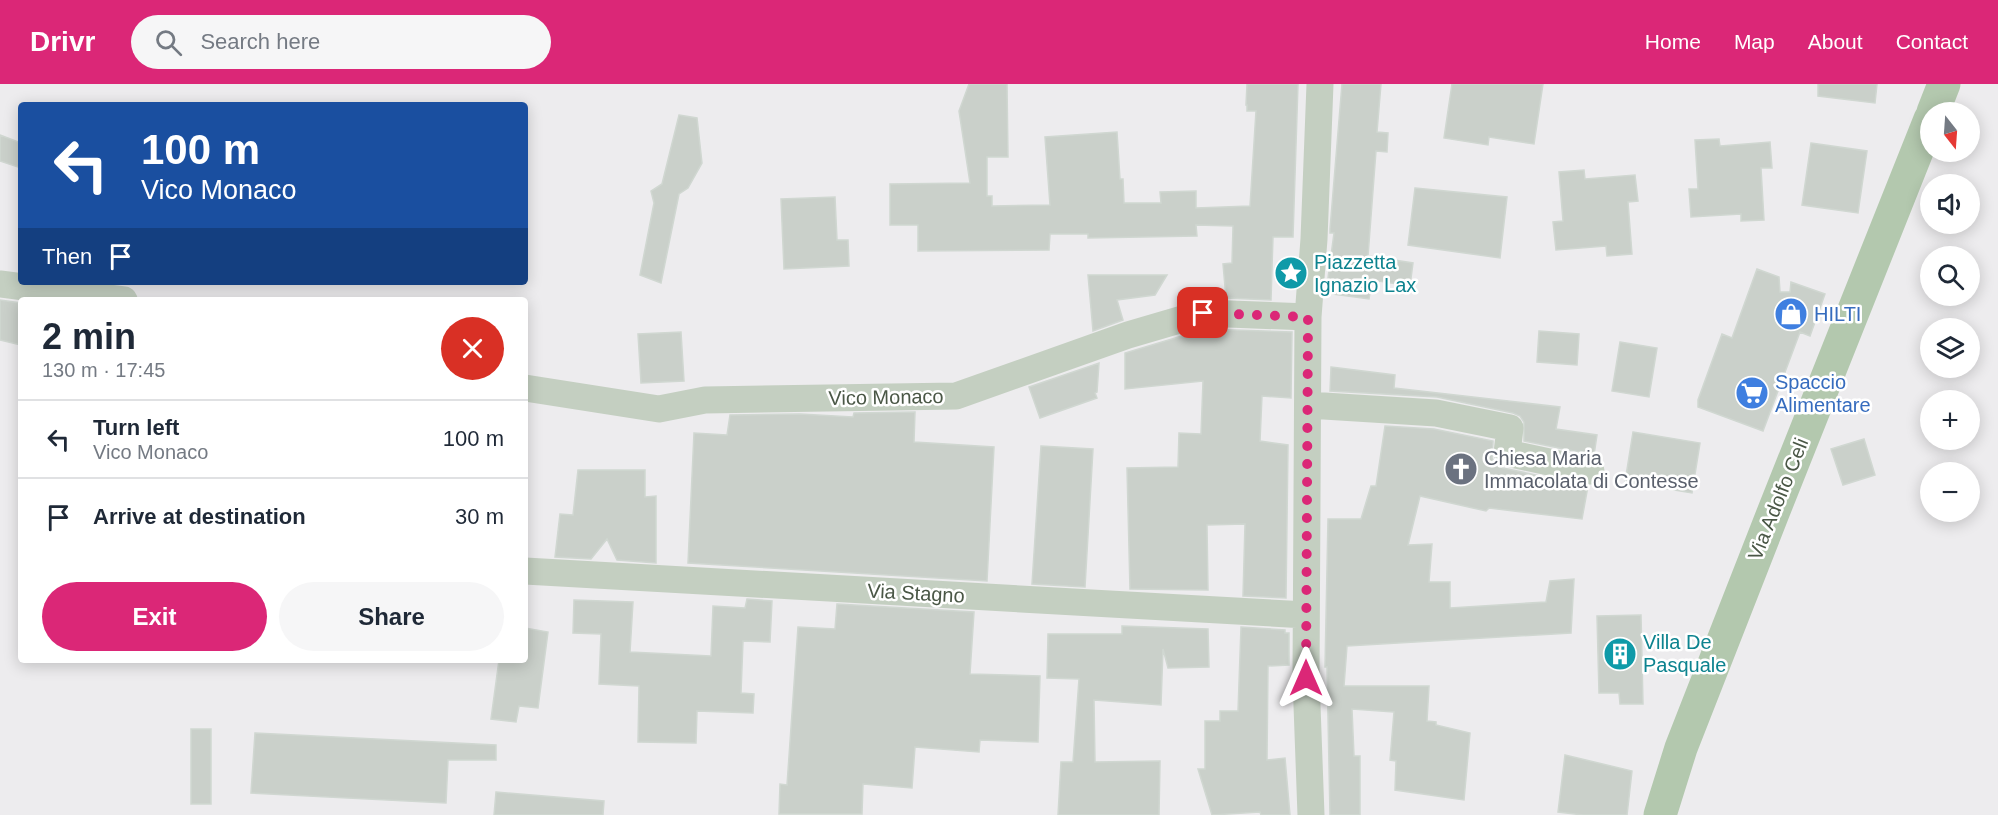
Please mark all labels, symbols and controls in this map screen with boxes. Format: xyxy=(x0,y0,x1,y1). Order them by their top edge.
search box xyxy=(131,15,551,69)
text: Drivr xyxy=(30,26,95,57)
icon: search xyxy=(152,26,185,59)
text: Search here xyxy=(200,29,320,54)
text: Home xyxy=(1645,30,1701,53)
text: Map xyxy=(1734,30,1775,53)
text: About xyxy=(1808,30,1863,53)
text: Contact xyxy=(1896,30,1968,53)
north arrow xyxy=(1920,102,1980,162)
map controls xyxy=(1920,102,1980,522)
icon: left xyxy=(42,126,120,204)
text: 100 m xyxy=(141,126,260,173)
button: sound xyxy=(1920,174,1980,234)
text: Vico Monaco xyxy=(141,175,297,205)
icon: arrive xyxy=(104,240,137,273)
text: Then xyxy=(42,244,92,269)
button: search xyxy=(1920,246,1980,306)
place label: Piazzetta Ignazio Lax xyxy=(1314,251,1416,296)
place icon: Piazzetta Ignazio Lax xyxy=(1273,255,1309,291)
pin xyxy=(1177,287,1228,338)
icon: arrive xyxy=(1186,296,1219,329)
shop icon: HILTI xyxy=(1773,296,1809,332)
place label: HILTI xyxy=(1814,303,1861,325)
text: 2 min xyxy=(42,316,136,357)
button: close xyxy=(441,317,504,380)
button: layers xyxy=(1920,318,1980,378)
text: 130 m · 17:45 xyxy=(42,359,165,381)
place label: Spaccio Alimentare xyxy=(1775,371,1871,416)
supermarket icon: Spaccio Alimentare xyxy=(1734,375,1770,411)
street label: Vico Monaco xyxy=(828,385,944,409)
button: + xyxy=(1920,390,1980,450)
text: Turn left xyxy=(93,415,179,440)
icon: left xyxy=(42,423,75,456)
text: 100 m xyxy=(443,426,504,451)
street label: Via Adolfo Celi xyxy=(1744,435,1812,563)
text: Vico Monaco xyxy=(93,441,208,463)
place label: Chiesa Maria Immacolata di Contesse xyxy=(1484,447,1699,492)
church icon: Chiesa Maria Immacolata di Contesse xyxy=(1443,451,1479,487)
button: − xyxy=(1920,462,1980,522)
icon: arrive xyxy=(42,501,75,534)
text: Arrive at destination xyxy=(93,504,306,529)
text: 30 m xyxy=(455,504,504,529)
street label: Via Stagno xyxy=(867,579,965,607)
button: Exit xyxy=(42,582,267,651)
button: Share xyxy=(279,582,504,651)
place label: Villa De Pasquale xyxy=(1643,631,1726,676)
building icon: Villa De Pasquale xyxy=(1602,636,1638,672)
position arrow xyxy=(1274,646,1338,710)

